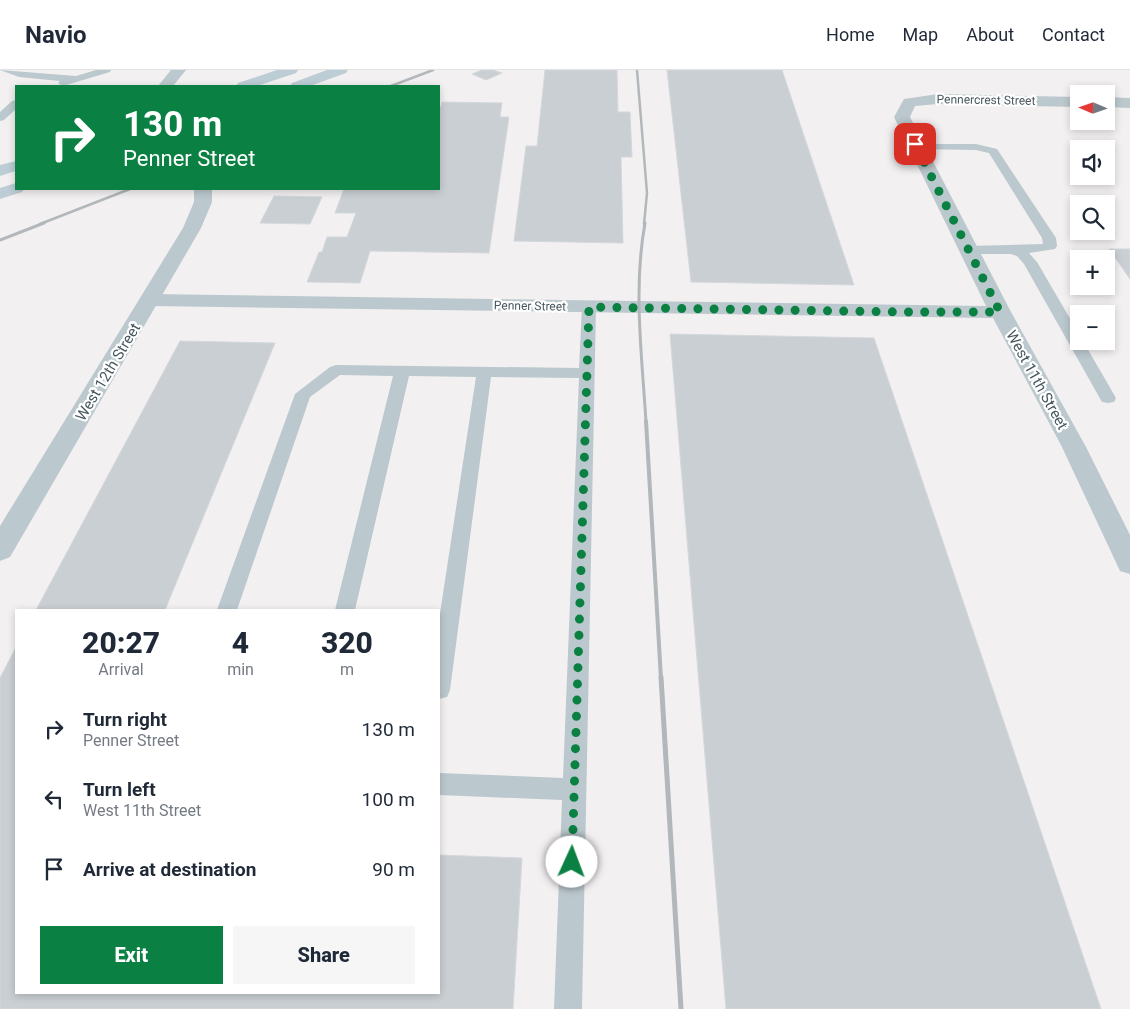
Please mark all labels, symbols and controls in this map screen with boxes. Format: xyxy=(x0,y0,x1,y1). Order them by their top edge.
text: Navio xyxy=(25,21,87,49)
text: Home xyxy=(826,24,875,45)
text: Map xyxy=(903,24,938,45)
text: About xyxy=(966,24,1014,45)
text: Contact xyxy=(1042,24,1105,45)
north arrow xyxy=(1070,85,1115,130)
map controls xyxy=(1070,85,1115,350)
street label: Pennercrest Street xyxy=(936,92,1036,108)
text: 130 m xyxy=(123,104,222,145)
icon: right xyxy=(40,105,105,170)
pin xyxy=(894,123,936,165)
icon: arrive xyxy=(901,130,929,158)
button: sound xyxy=(1070,140,1115,185)
text: Penner Street xyxy=(123,146,255,171)
button: search xyxy=(1070,195,1115,240)
button: + xyxy=(1070,250,1115,295)
street label: Penner Street xyxy=(494,298,566,314)
button: − xyxy=(1070,305,1115,350)
street label: West 12th Street xyxy=(72,320,144,424)
street label: West 11th Street xyxy=(1002,327,1072,433)
text: 20:27 xyxy=(82,625,160,660)
text: 4 xyxy=(232,625,249,660)
text: 320 xyxy=(321,625,373,660)
text: Arrival xyxy=(98,660,144,679)
text: min xyxy=(227,660,254,679)
text: m xyxy=(340,660,354,679)
text: Turn right xyxy=(83,708,167,731)
icon: right xyxy=(40,715,68,743)
text: 130 m xyxy=(362,718,415,741)
text: Penner Street xyxy=(83,731,179,750)
text: Turn left xyxy=(83,778,156,801)
icon: left xyxy=(40,785,68,813)
text: 100 m xyxy=(362,788,415,811)
text: West 11th Street xyxy=(83,801,201,820)
position arrow xyxy=(545,835,597,887)
icon: arrive xyxy=(40,855,68,883)
text: Arrive at destination xyxy=(83,858,256,881)
text: 90 m xyxy=(372,858,415,881)
button: Exit xyxy=(40,926,223,984)
button: Share xyxy=(233,926,415,984)

